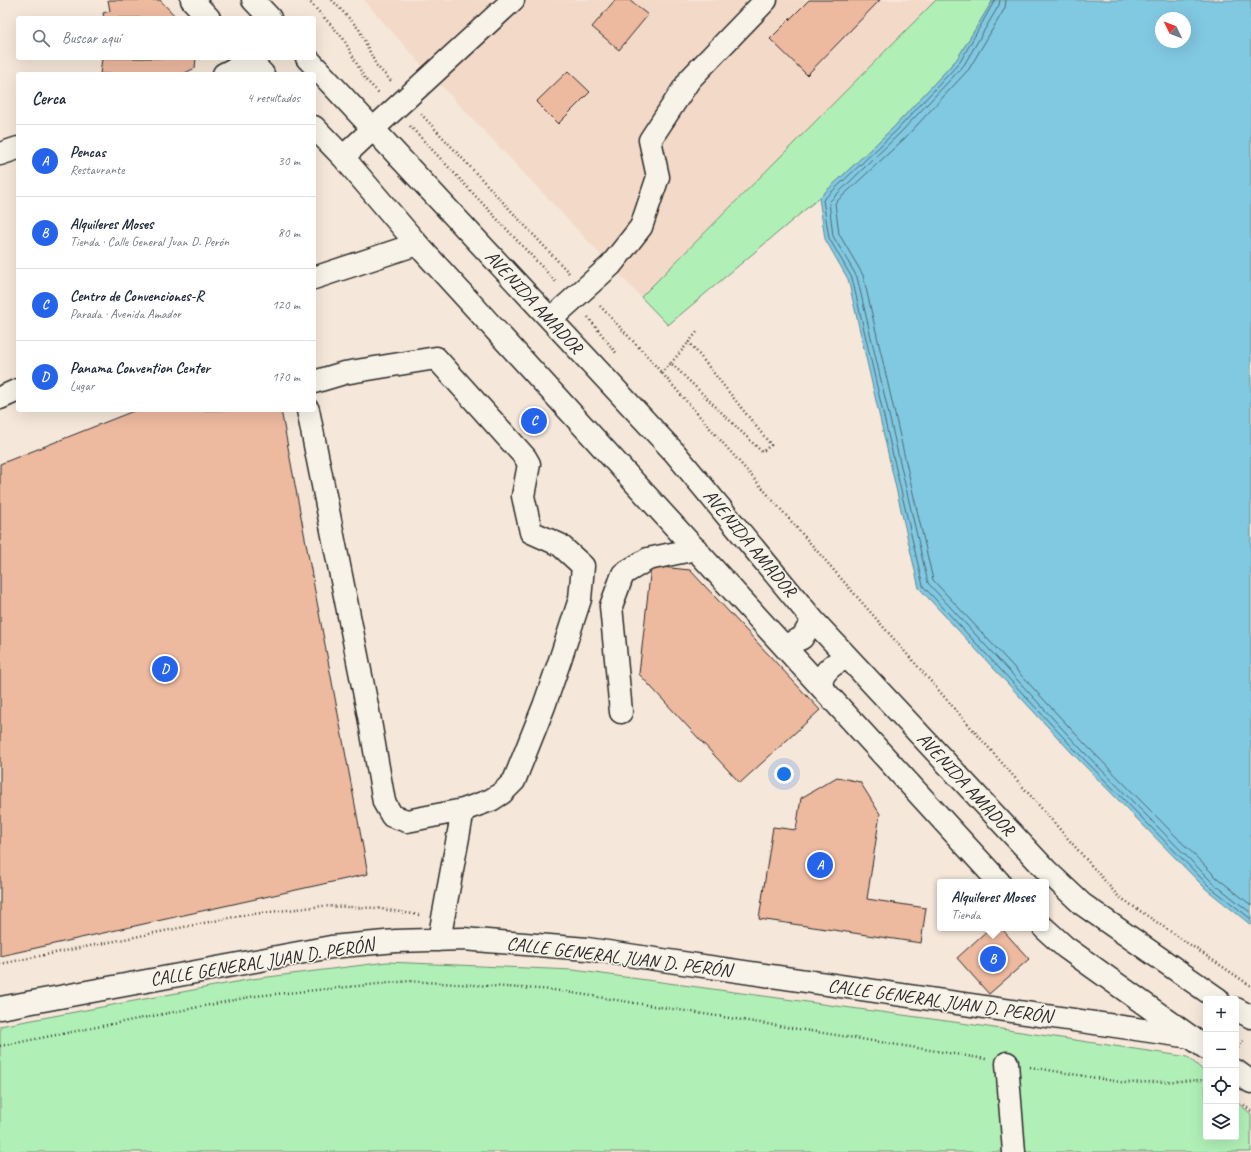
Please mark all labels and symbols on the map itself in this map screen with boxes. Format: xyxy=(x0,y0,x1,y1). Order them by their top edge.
north arrow xyxy=(1155,12,1191,48)
street label: AVENIDA AMADOR xyxy=(480,245,589,360)
pin: C xyxy=(521,406,547,436)
street label: AVENIDA AMADOR xyxy=(698,484,803,603)
pin: D xyxy=(152,654,178,684)
street label: AVENIDA AMADOR xyxy=(912,727,1021,842)
your location xyxy=(774,764,794,784)
pin: A xyxy=(807,850,833,880)
street label: CALLE GENERAL JUAN D. PERÓN xyxy=(505,931,735,983)
street label: CALLE GENERAL JUAN D. PERÓN xyxy=(148,932,378,992)
pin: B xyxy=(980,944,1006,974)
street label: CALLE GENERAL JUAN D. PERÓN xyxy=(826,973,1056,1029)

